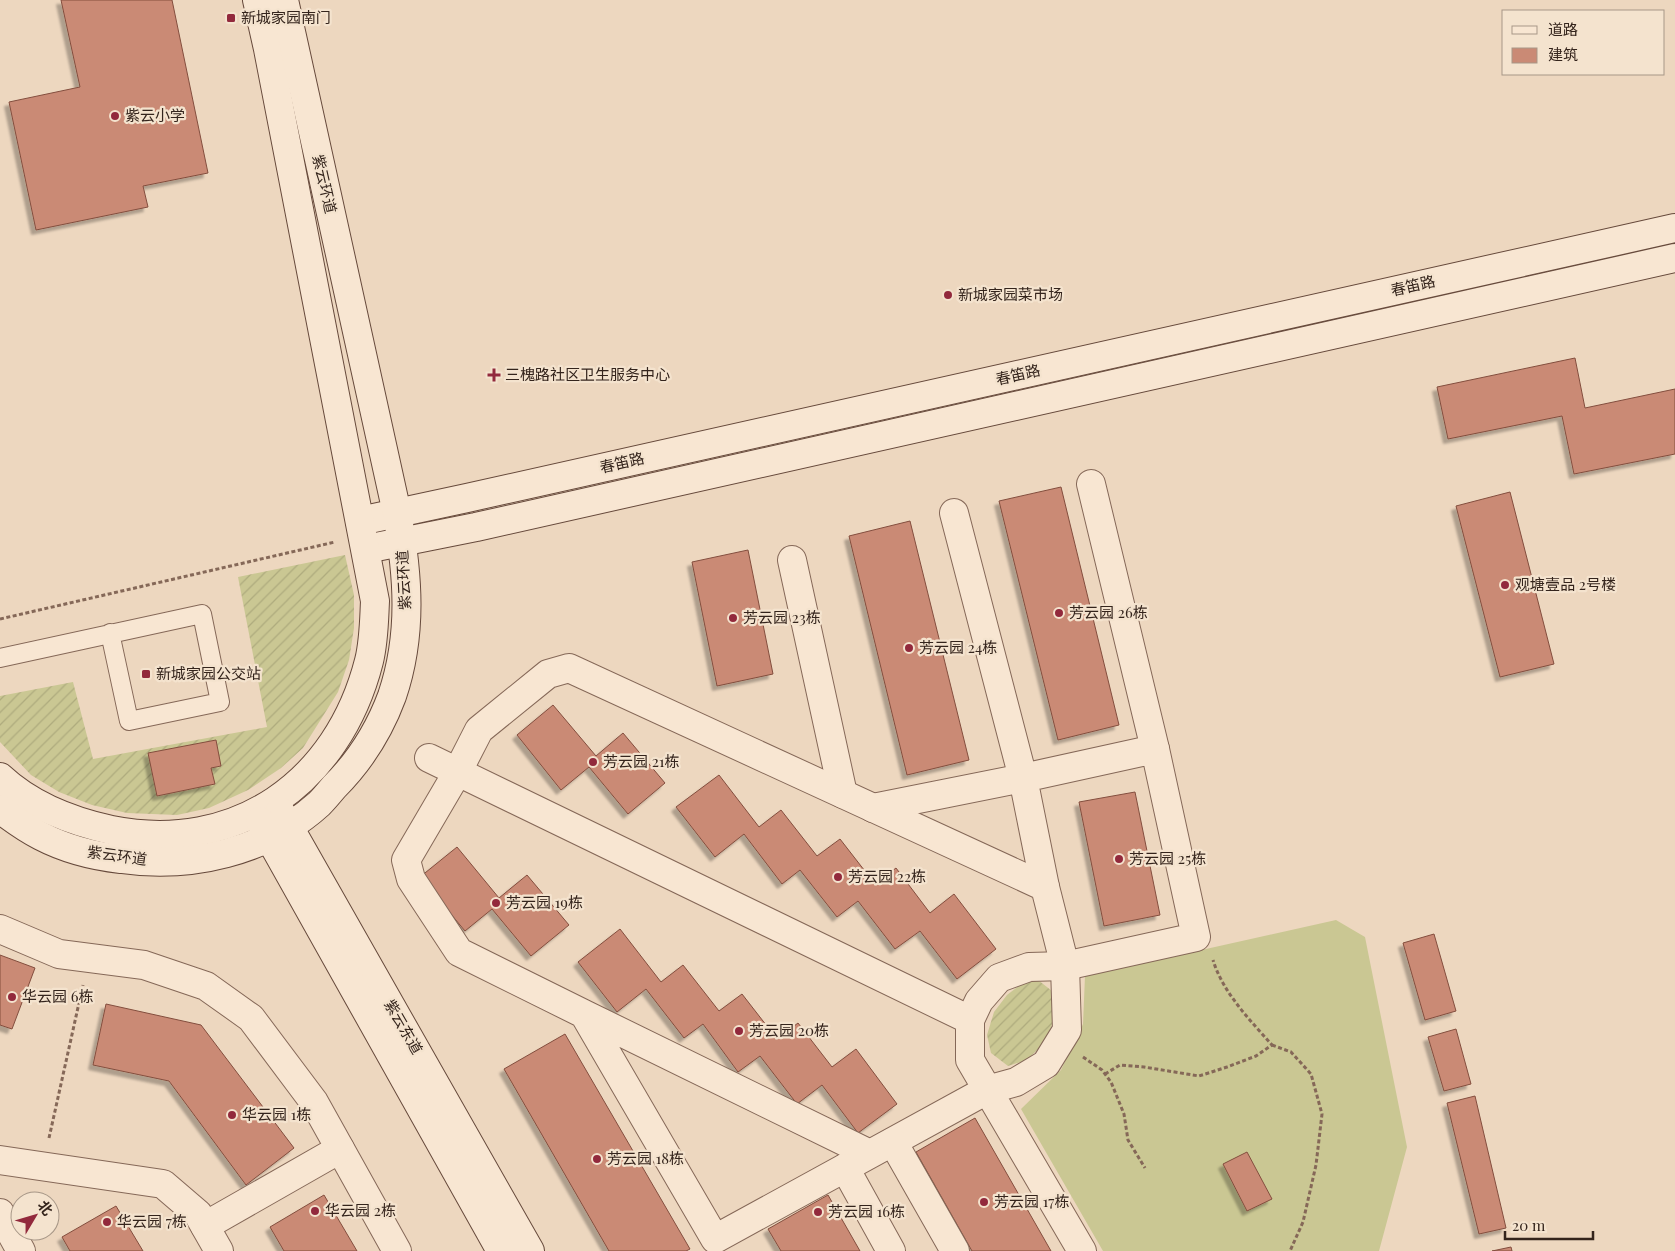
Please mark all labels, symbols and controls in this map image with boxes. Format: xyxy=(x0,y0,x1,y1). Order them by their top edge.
place label: 新城家园南门 xyxy=(241,7,331,27)
legend xyxy=(1502,10,1665,75)
marker: 新城家园南门 xyxy=(225,12,237,24)
text: 道路 xyxy=(1548,19,1578,39)
text: 建筑 xyxy=(1548,44,1578,64)
place label: 紫云小学 xyxy=(125,105,185,125)
marker: 紫云小学 xyxy=(109,110,121,122)
street label: 紫云环道 xyxy=(308,152,341,215)
street label: 春笛路 xyxy=(1389,270,1437,300)
place label: 新城家园菜市场 xyxy=(958,284,1063,304)
marker: 新城家园菜市场 xyxy=(942,289,954,301)
street label: 春笛路 xyxy=(994,359,1042,389)
place label: 三槐路社区卫生服务中心 xyxy=(505,364,670,384)
marker: 三槐路社区卫生服务中心 xyxy=(487,368,501,382)
street label: 春笛路 xyxy=(598,447,646,477)
street label: 紫云环道 xyxy=(391,550,415,611)
place label: 观塘壹品 2号楼 xyxy=(1515,574,1616,594)
marker: 观塘壹品 2号楼 xyxy=(1499,579,1511,591)
place label: 芳云园 26栋 xyxy=(1069,602,1148,622)
place label: 芳云园 23栋 xyxy=(743,607,821,627)
marker: 芳云园 26栋 xyxy=(1053,607,1065,619)
marker: 芳云园 23栋 xyxy=(727,612,739,624)
place label: 芳云园 24栋 xyxy=(919,637,997,657)
marker: 芳云园 24栋 xyxy=(903,642,915,654)
place label: 新城家园公交站 xyxy=(156,663,261,683)
marker: 新城家园公交站 xyxy=(140,668,152,680)
place label: 芳云园 21栋 xyxy=(603,751,679,771)
marker: 芳云园 21栋 xyxy=(587,756,599,768)
street label: 紫云环道 xyxy=(86,841,148,869)
place label: 芳云园 25栋 xyxy=(1129,848,1206,868)
marker: 芳云园 25栋 xyxy=(1113,853,1125,865)
place label: 芳云园 22栋 xyxy=(848,866,926,886)
marker: 芳云园 22栋 xyxy=(832,871,844,883)
place label: 芳云园 19栋 xyxy=(506,892,583,912)
marker: 芳云园 19栋 xyxy=(490,897,502,909)
place label: 华云园 6栋 xyxy=(22,986,94,1006)
marker: 华云园 6栋 xyxy=(6,991,18,1003)
street label: 紫云东道 xyxy=(380,996,428,1057)
place label: 芳云园 20栋 xyxy=(749,1020,829,1040)
marker: 芳云园 20栋 xyxy=(733,1025,745,1037)
place label: 华云园 1栋 xyxy=(242,1104,311,1124)
marker: 华云园 1栋 xyxy=(226,1109,238,1121)
place label: 芳云园 18栋 xyxy=(607,1148,684,1168)
marker: 芳云园 18栋 xyxy=(591,1153,603,1165)
north arrow xyxy=(10,1191,60,1241)
place label: 芳云园 17栋 xyxy=(994,1191,1069,1211)
text: 北 xyxy=(34,1196,57,1219)
marker: 芳云园 17栋 xyxy=(978,1196,990,1208)
place label: 华云园 2栋 xyxy=(325,1200,396,1220)
place label: 芳云园 16栋 xyxy=(828,1201,905,1221)
marker: 华云园 2栋 xyxy=(309,1205,321,1217)
marker: 芳云园 16栋 xyxy=(812,1206,824,1218)
scale bar xyxy=(1505,1208,1592,1240)
place label: 华云园 7栋 xyxy=(117,1211,187,1231)
text: 20 m xyxy=(1512,1215,1546,1235)
marker: 华云园 7栋 xyxy=(101,1216,113,1228)

